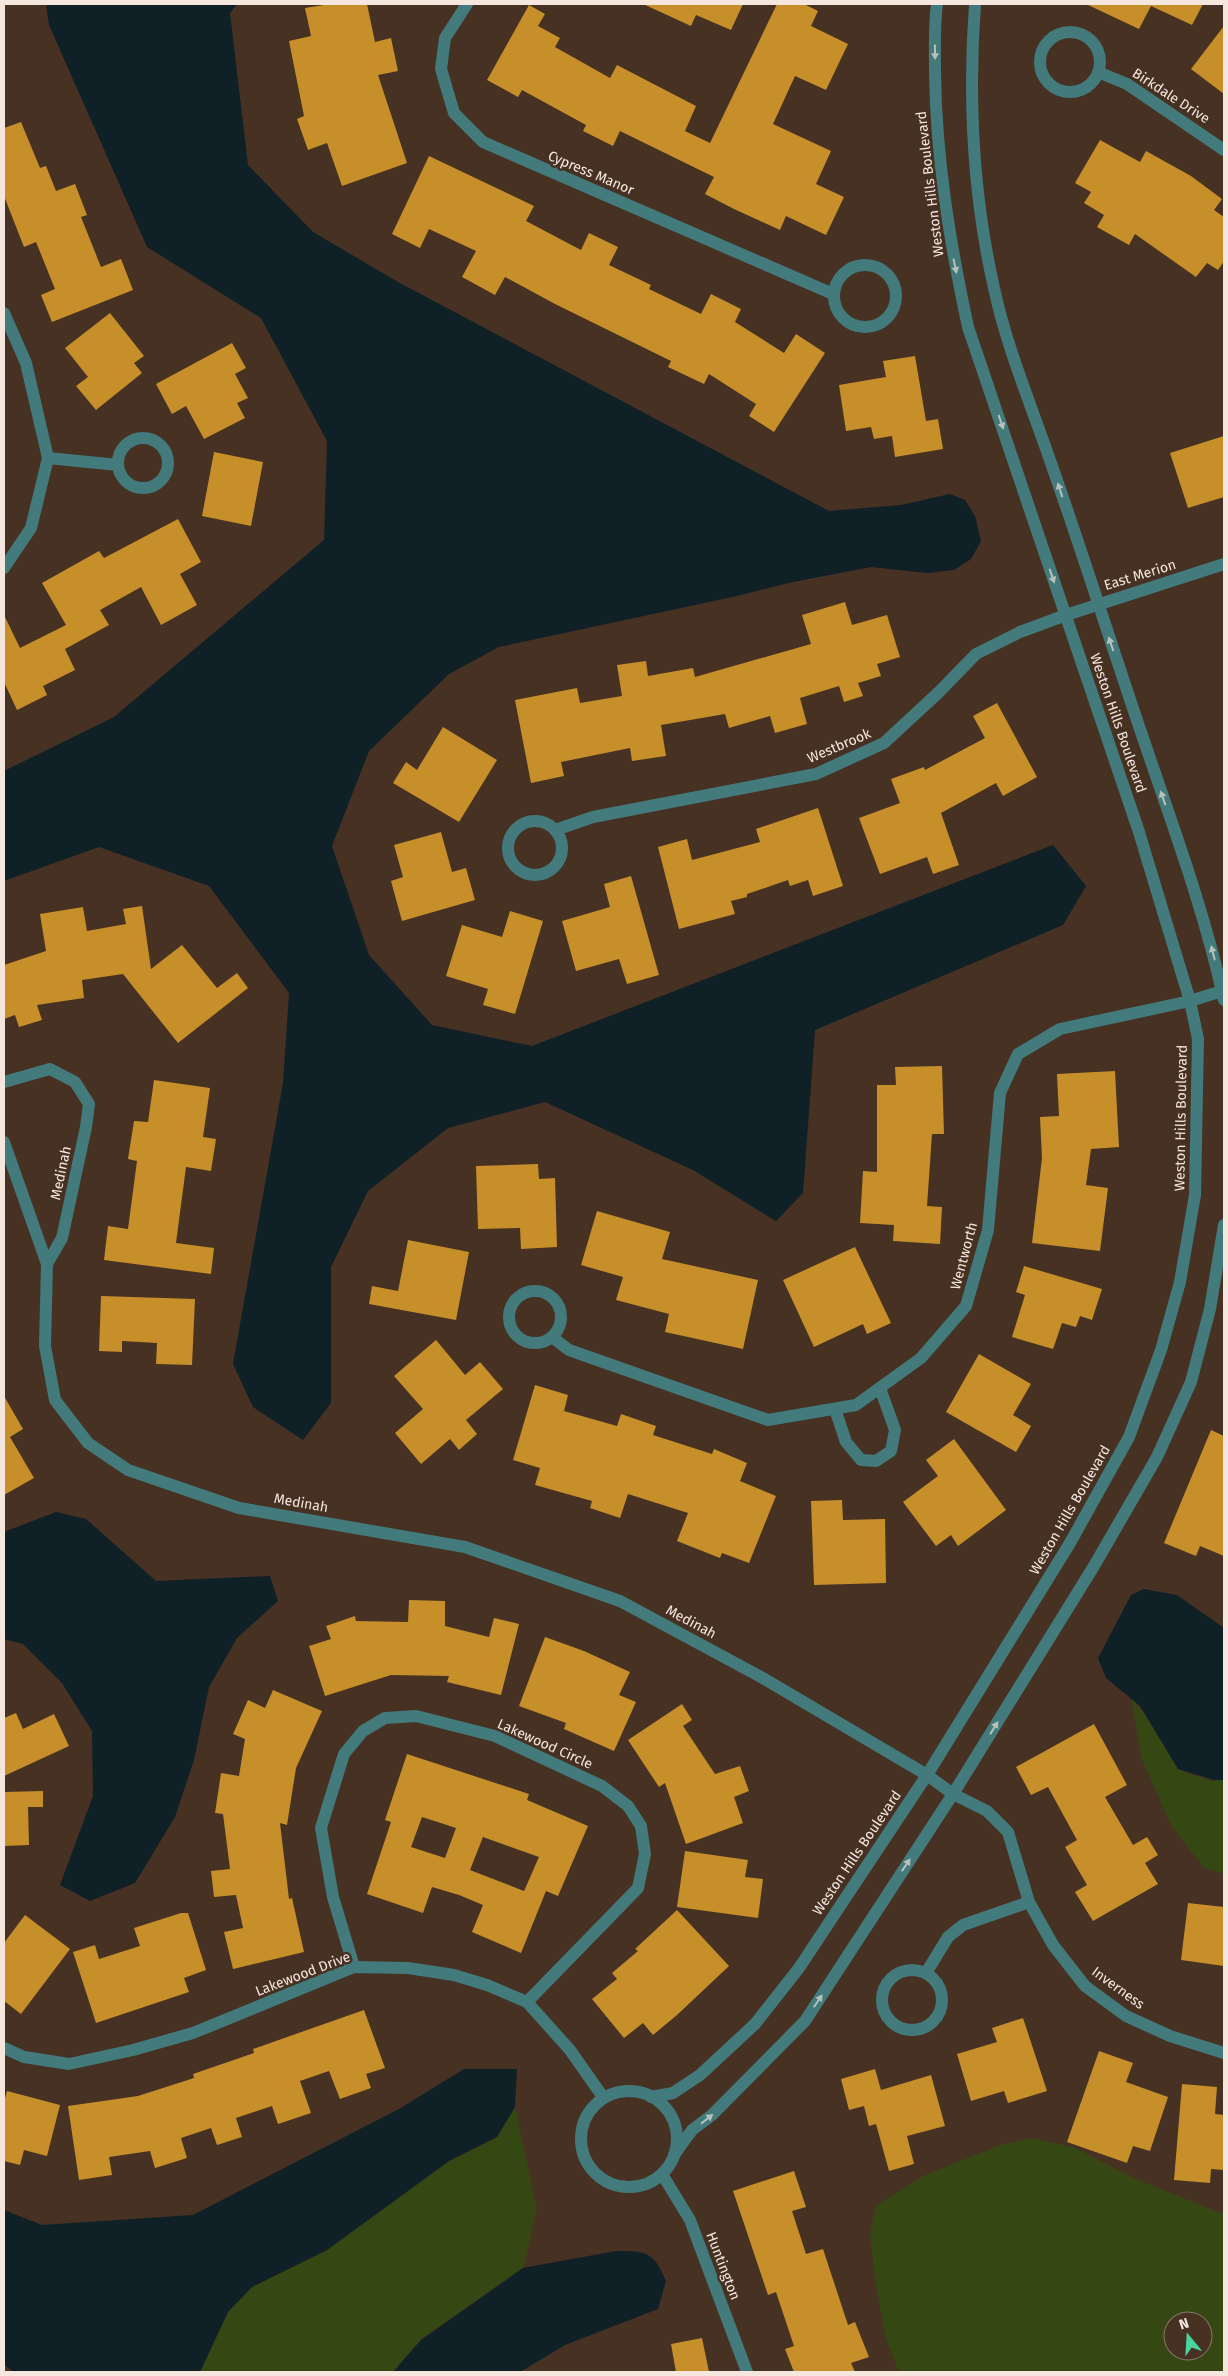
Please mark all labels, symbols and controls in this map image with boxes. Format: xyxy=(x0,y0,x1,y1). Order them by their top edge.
one-way arrow xyxy=(931,45,939,61)
street label: Birkdale Drive xyxy=(1129,65,1213,127)
street label: Weston Hills Boulevard xyxy=(913,110,947,258)
street label: Cypress Manor xyxy=(545,147,637,199)
one-way arrow xyxy=(951,259,959,274)
one-way arrow xyxy=(997,414,1005,429)
one-way arrow xyxy=(1056,482,1064,497)
street label: East Merion xyxy=(1102,556,1178,594)
one-way arrow xyxy=(1049,568,1057,583)
one-way arrow xyxy=(1107,637,1114,652)
street label: Weston Hills Boulevard xyxy=(1086,651,1150,795)
street label: Westbrook xyxy=(805,725,874,767)
one-way arrow xyxy=(1159,790,1167,805)
one-way arrow xyxy=(1209,945,1217,960)
street label: Weston Hills Boulevard xyxy=(1171,1045,1191,1191)
street label: Medinah xyxy=(47,1144,75,1202)
street label: Wentworth xyxy=(947,1220,981,1292)
street label: Weston Hills Boulevard xyxy=(1026,1442,1114,1578)
street label: Medinah xyxy=(273,1490,329,1516)
street label: Medinah xyxy=(663,1602,719,1642)
street label: Lakewood Circle xyxy=(495,1715,595,1773)
one-way arrow xyxy=(989,1722,999,1735)
street label: Weston Hills Boulevard xyxy=(809,1788,905,1918)
one-way arrow xyxy=(901,1858,911,1871)
street label: Lakewood Drive xyxy=(253,1948,353,2000)
street label: Inverness xyxy=(1088,1963,1148,2013)
one-way arrow xyxy=(813,1994,823,2008)
one-way arrow xyxy=(700,2114,713,2125)
street label: Huntington xyxy=(702,2230,744,2302)
north arrow xyxy=(1163,2311,1213,2361)
text: N xyxy=(1177,2315,1191,2334)

